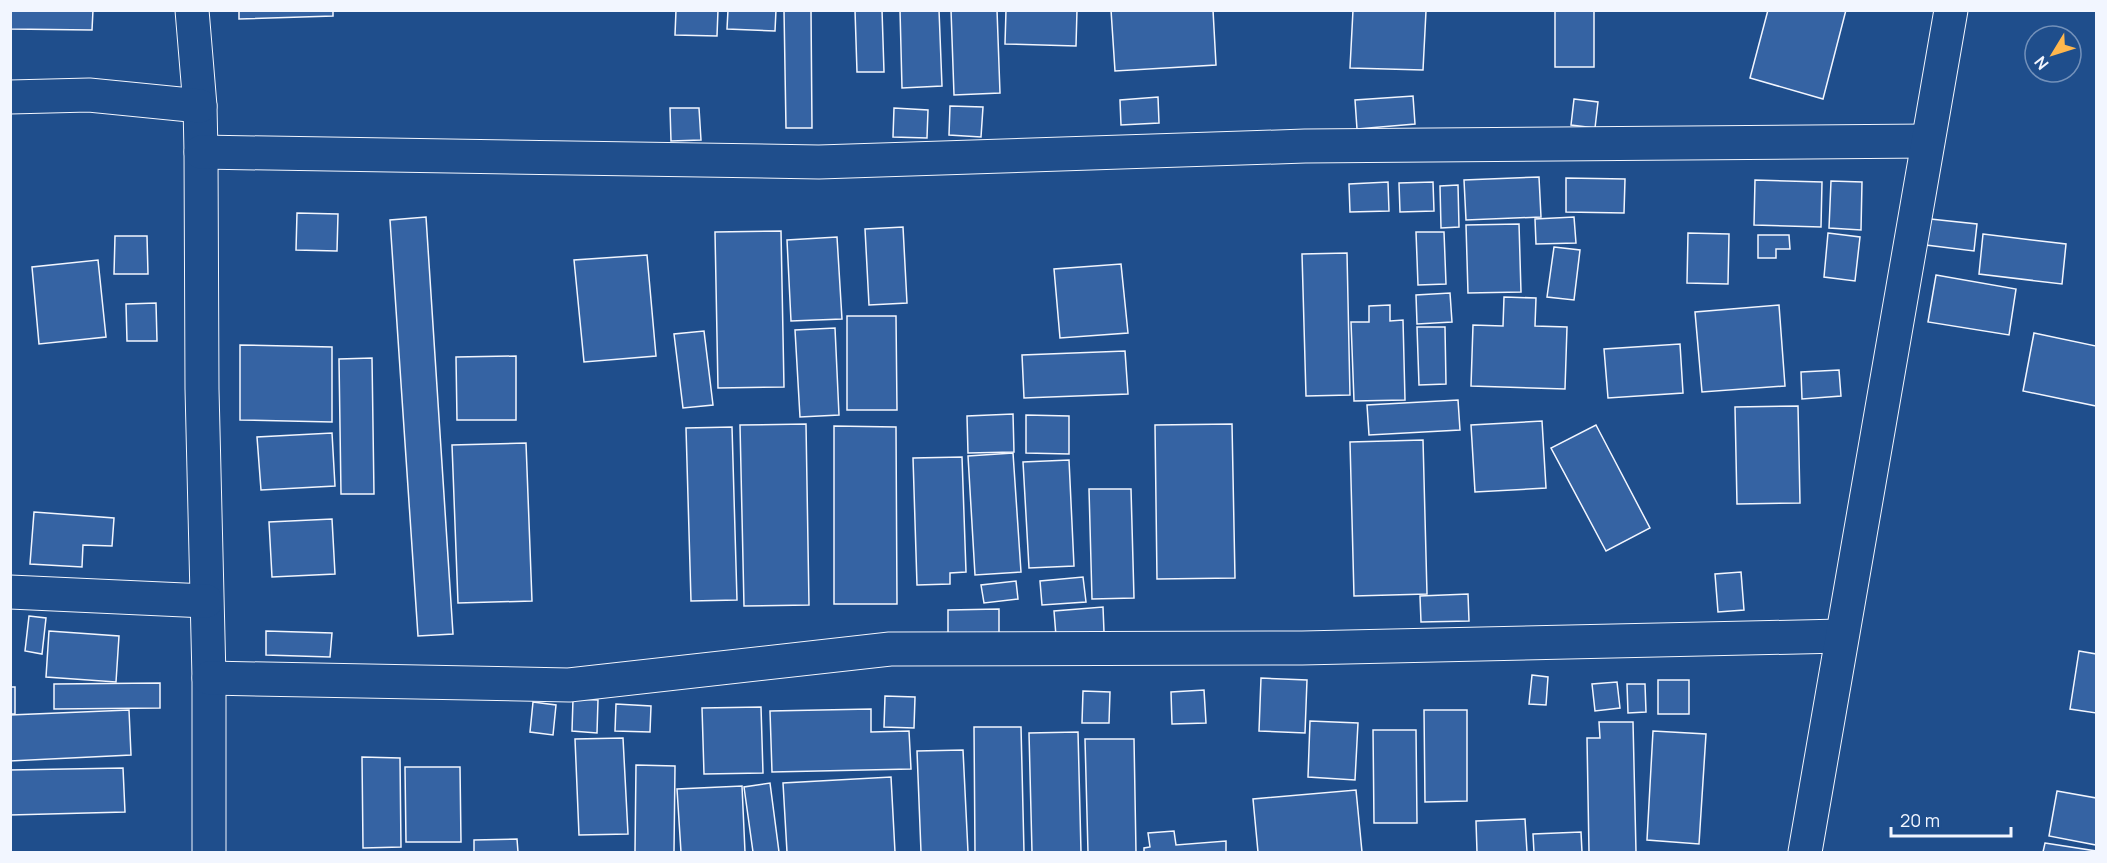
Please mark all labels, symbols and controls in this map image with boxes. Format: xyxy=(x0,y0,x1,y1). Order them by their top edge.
north arrow xyxy=(2023,24,2083,84)
text: N xyxy=(2029,52,2053,75)
scale bar xyxy=(1891,800,2011,838)
text: 20 m xyxy=(1900,808,1940,832)

